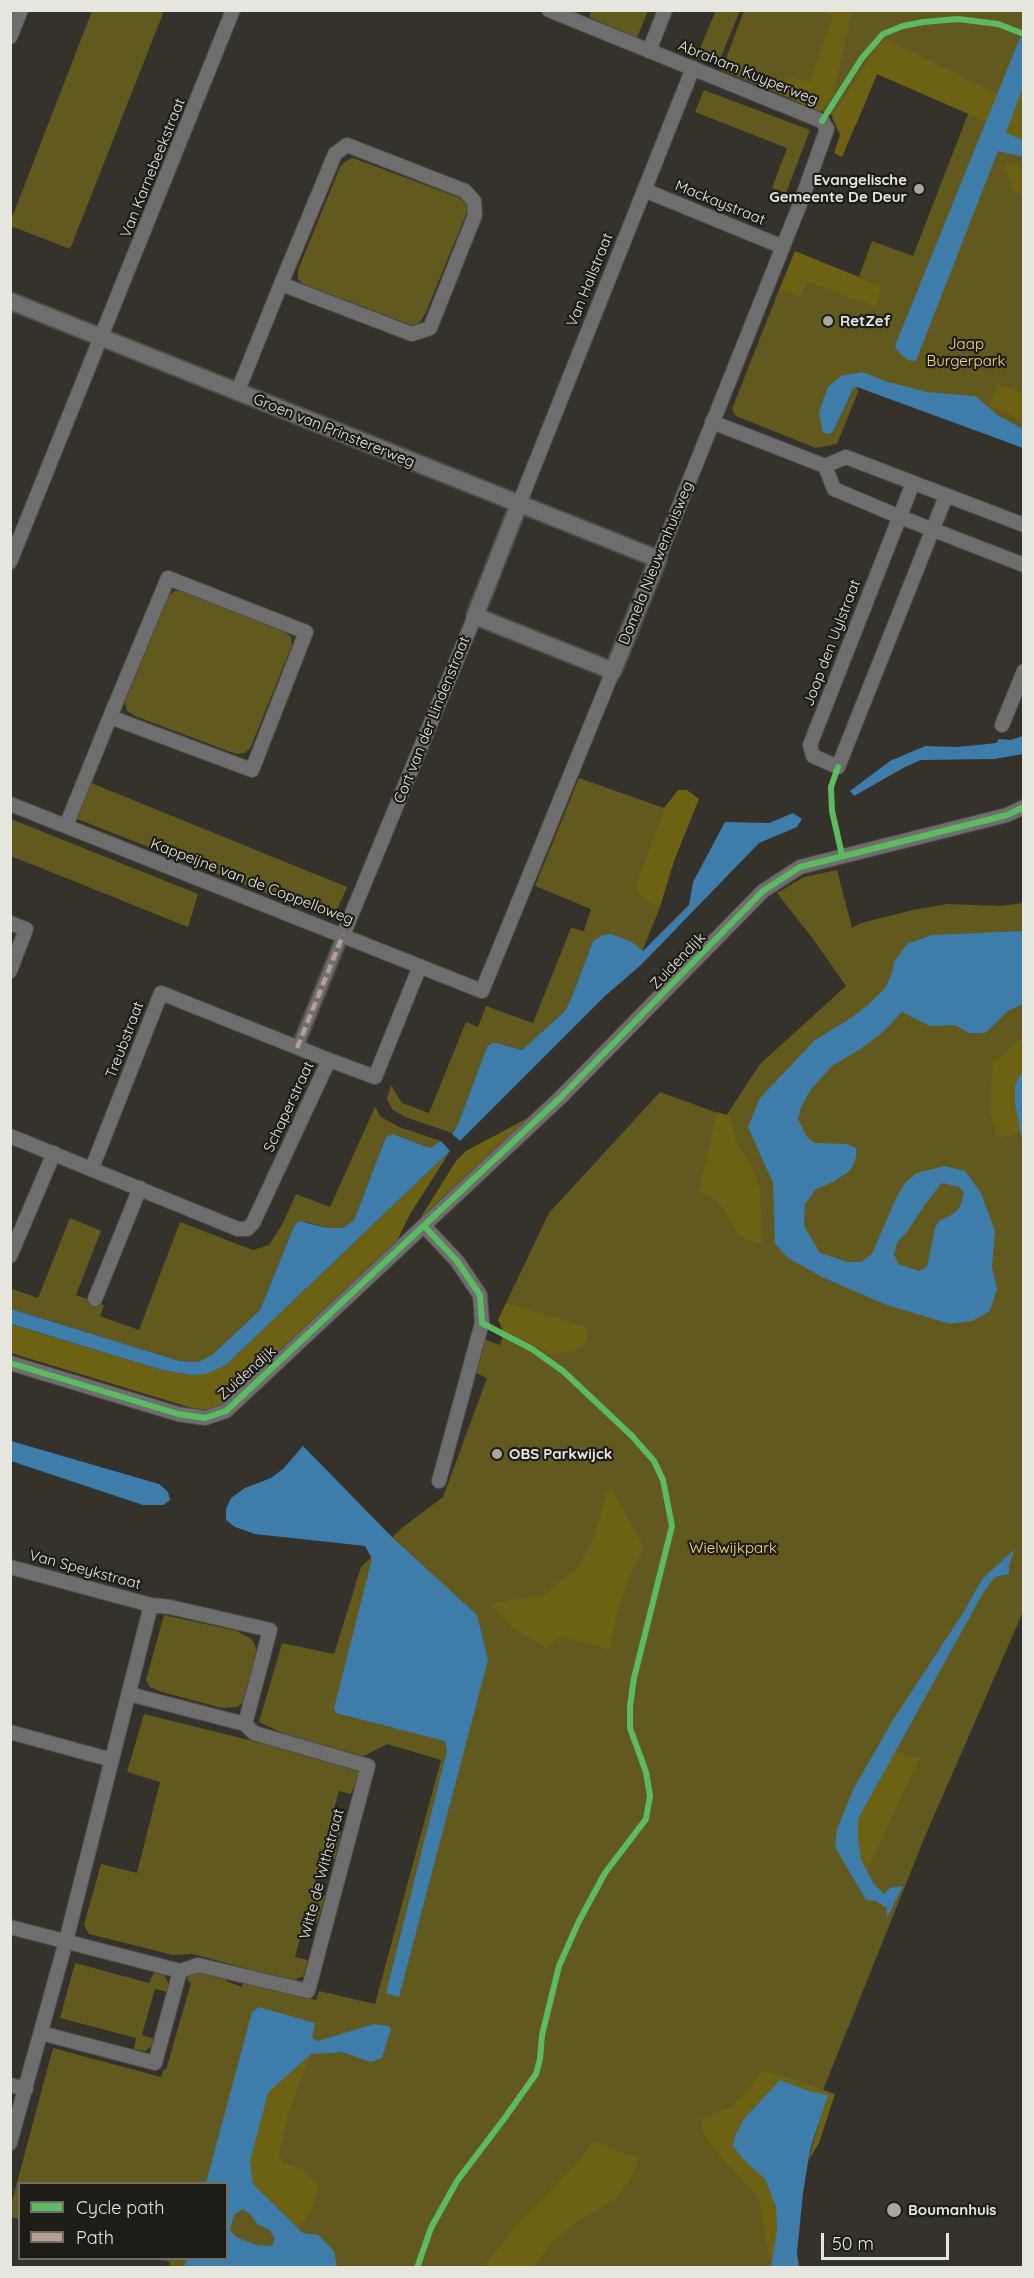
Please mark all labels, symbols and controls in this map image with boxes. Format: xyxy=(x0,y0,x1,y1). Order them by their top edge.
street label: Abraham Kuyperweg xyxy=(676,37,820,109)
street label: Van Karnebeekstraat xyxy=(117,96,189,240)
place label: Evangelische Gemeente De Deur xyxy=(769,171,907,206)
street label: Mackaystraat xyxy=(672,177,768,229)
marker: Evangelische Gemeente De Deur xyxy=(912,182,926,196)
street label: Van Hallstraat xyxy=(563,230,617,330)
place label: RetZef xyxy=(840,312,890,330)
marker: RetZef xyxy=(821,314,835,328)
park label: Jaap Burgerpark xyxy=(926,335,1006,370)
street label: Groen van Prinstererweg xyxy=(251,390,417,472)
street label: Domela Nieuwenhuisweg xyxy=(615,479,697,647)
street label: Joop den Uylstraat xyxy=(800,577,864,709)
street label: Cort van der Lindenstraat xyxy=(390,634,474,806)
street label: Kappeijne van de Coppelloweg xyxy=(148,835,356,929)
street label: Zuidendijk xyxy=(647,929,709,993)
street label: Treubstraat xyxy=(102,999,148,1081)
street label: Schaperstraat xyxy=(260,1059,318,1155)
street label: Zuidendijk xyxy=(214,1342,280,1404)
place label: OBS Parkwijck xyxy=(509,1445,612,1463)
marker: OBS Parkwijck xyxy=(490,1447,504,1461)
park label: Wielwijkpark xyxy=(689,1539,777,1557)
street label: Van Speykstraat xyxy=(27,1546,143,1594)
street label: Witte de Withstraat xyxy=(296,1807,348,1941)
legend xyxy=(18,2182,228,2260)
text: Cycle path xyxy=(76,2196,164,2219)
marker: Boumanhuis xyxy=(885,2201,903,2219)
place label: Boumanhuis xyxy=(908,2201,997,2219)
scale bar xyxy=(824,2221,952,2259)
text: Path xyxy=(76,2226,114,2249)
text: 50 m xyxy=(832,2232,874,2255)

